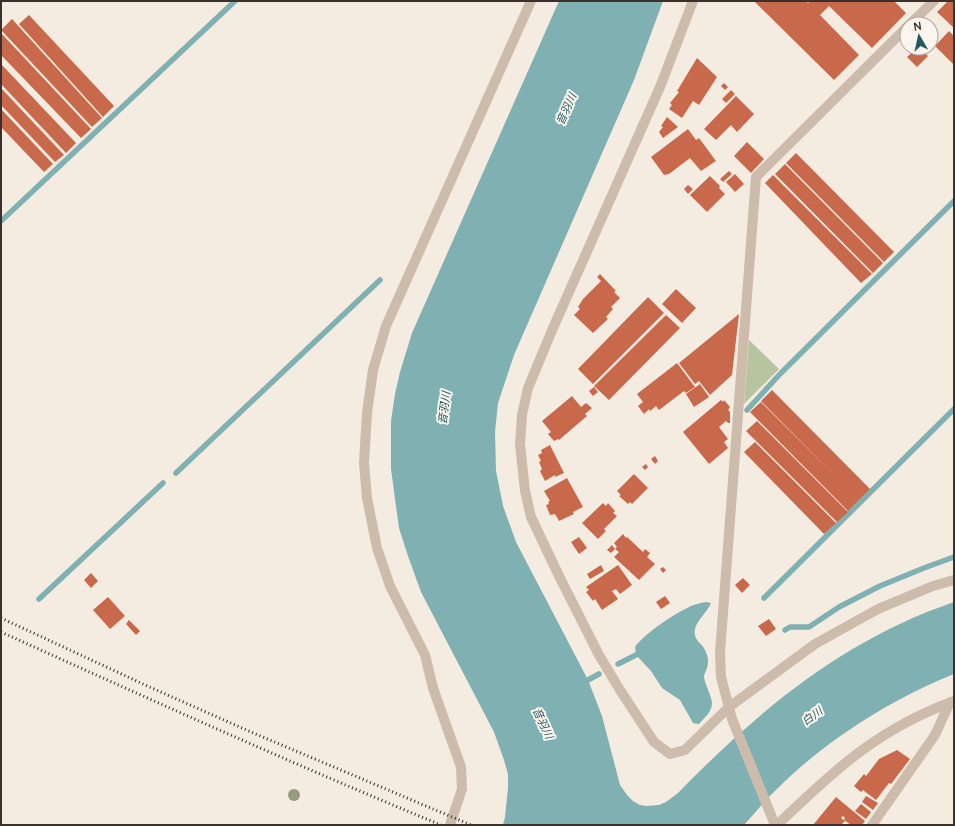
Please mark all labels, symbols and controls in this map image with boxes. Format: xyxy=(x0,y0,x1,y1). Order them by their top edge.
north arrow xyxy=(899,16,939,56)
text: N xyxy=(912,18,923,34)
water label: 音羽川 xyxy=(552,90,580,127)
water label: 音羽川 xyxy=(434,390,453,425)
water label: 白川 xyxy=(798,702,826,728)
water label: 音羽川 xyxy=(530,705,558,742)

